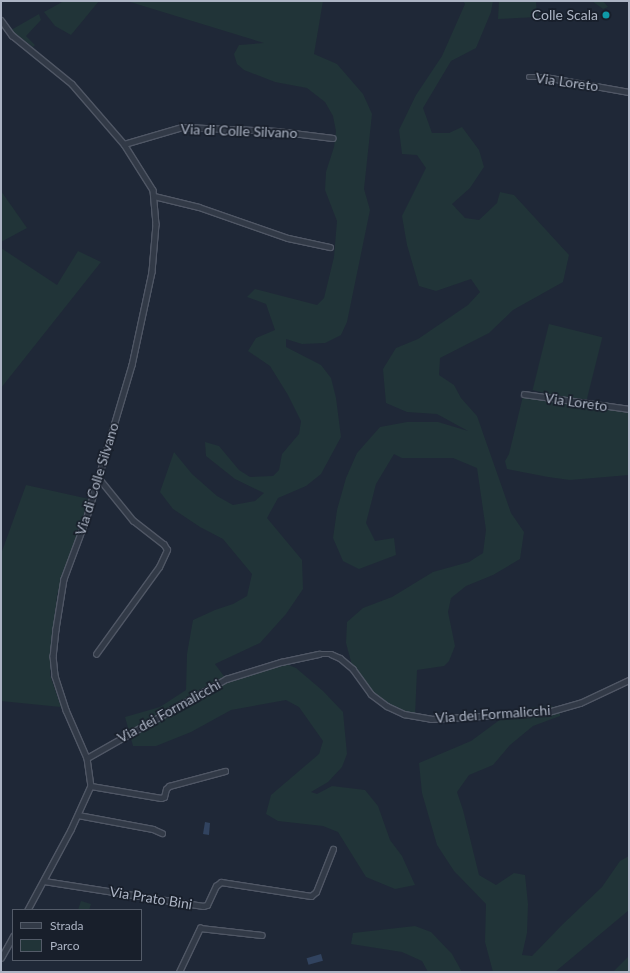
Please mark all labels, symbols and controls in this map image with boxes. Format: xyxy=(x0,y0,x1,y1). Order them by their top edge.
place label: Colle Scala xyxy=(532,7,598,23)
marker: Colle Scala xyxy=(601,10,611,20)
street label: Via Loreto xyxy=(535,69,599,95)
street label: Via di Colle Silvano xyxy=(180,121,298,141)
street label: Via Loreto xyxy=(544,389,608,415)
street label: Via di Colle Silvano xyxy=(72,421,122,537)
street label: Via dei Formalicchi xyxy=(114,676,224,746)
street label: Via dei Formalicchi xyxy=(435,702,551,726)
street label: Via Prato Bini xyxy=(108,883,194,913)
legend xyxy=(12,909,142,961)
text: Strada xyxy=(50,918,83,933)
text: Parco xyxy=(50,938,80,953)

